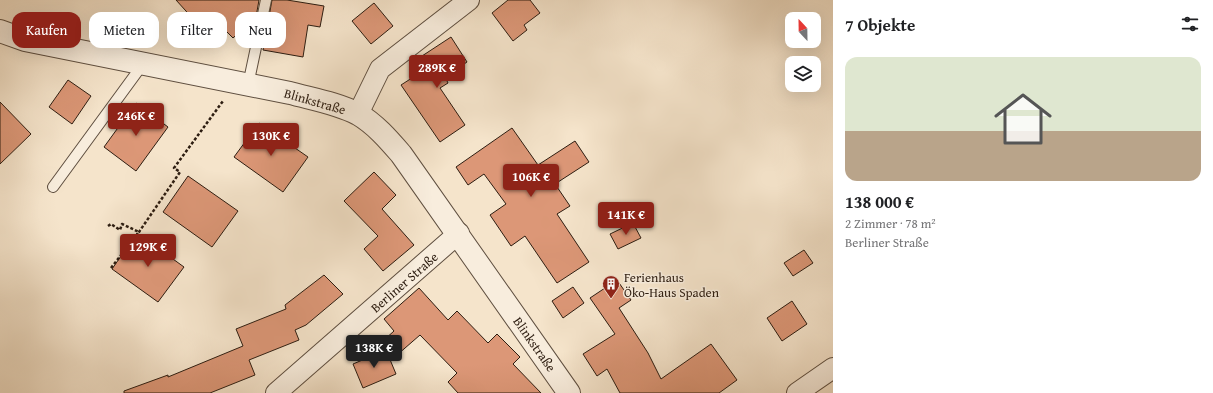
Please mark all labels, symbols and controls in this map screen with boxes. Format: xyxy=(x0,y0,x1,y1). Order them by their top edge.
chip: Kaufen xyxy=(12,12,81,48)
chip: Mieten xyxy=(89,12,159,48)
chip: Filter xyxy=(167,12,227,48)
chip: Neu xyxy=(235,12,286,48)
north arrow xyxy=(785,12,821,48)
map controls xyxy=(785,12,821,92)
text: 7 Objekte xyxy=(845,12,915,37)
icon: filters xyxy=(1179,13,1201,35)
pin: 289K € xyxy=(404,55,470,89)
button: layers xyxy=(785,56,821,92)
text: 289K € xyxy=(418,58,456,77)
icon: home xyxy=(987,83,1059,155)
street label: Blinkstraße xyxy=(282,84,348,119)
pin: 246K € xyxy=(103,103,169,137)
text: 246K € xyxy=(117,106,155,125)
pin: 130K € xyxy=(238,123,304,157)
text: 130K € xyxy=(252,126,290,145)
pin: 106K € xyxy=(498,164,564,198)
text: 106K € xyxy=(512,167,550,186)
text: 138 000 € xyxy=(845,189,914,214)
pin: 141K € xyxy=(593,202,659,236)
text: 141K € xyxy=(607,205,645,224)
text: 2 Zimmer · 78 m² xyxy=(845,214,936,233)
text: Berliner Straße xyxy=(845,233,929,252)
pin: 129K € xyxy=(115,234,181,268)
text: 129K € xyxy=(129,237,167,256)
street label: Berliner Straße xyxy=(366,248,442,317)
place label: Ferienhaus Öko-Haus Spaden xyxy=(624,268,720,302)
building icon: Ferienhaus Öko-Haus Spaden xyxy=(601,274,621,299)
street label: Blinkstraße xyxy=(509,313,561,376)
pin: 138K € xyxy=(341,335,407,369)
text: 138K € xyxy=(355,338,393,357)

